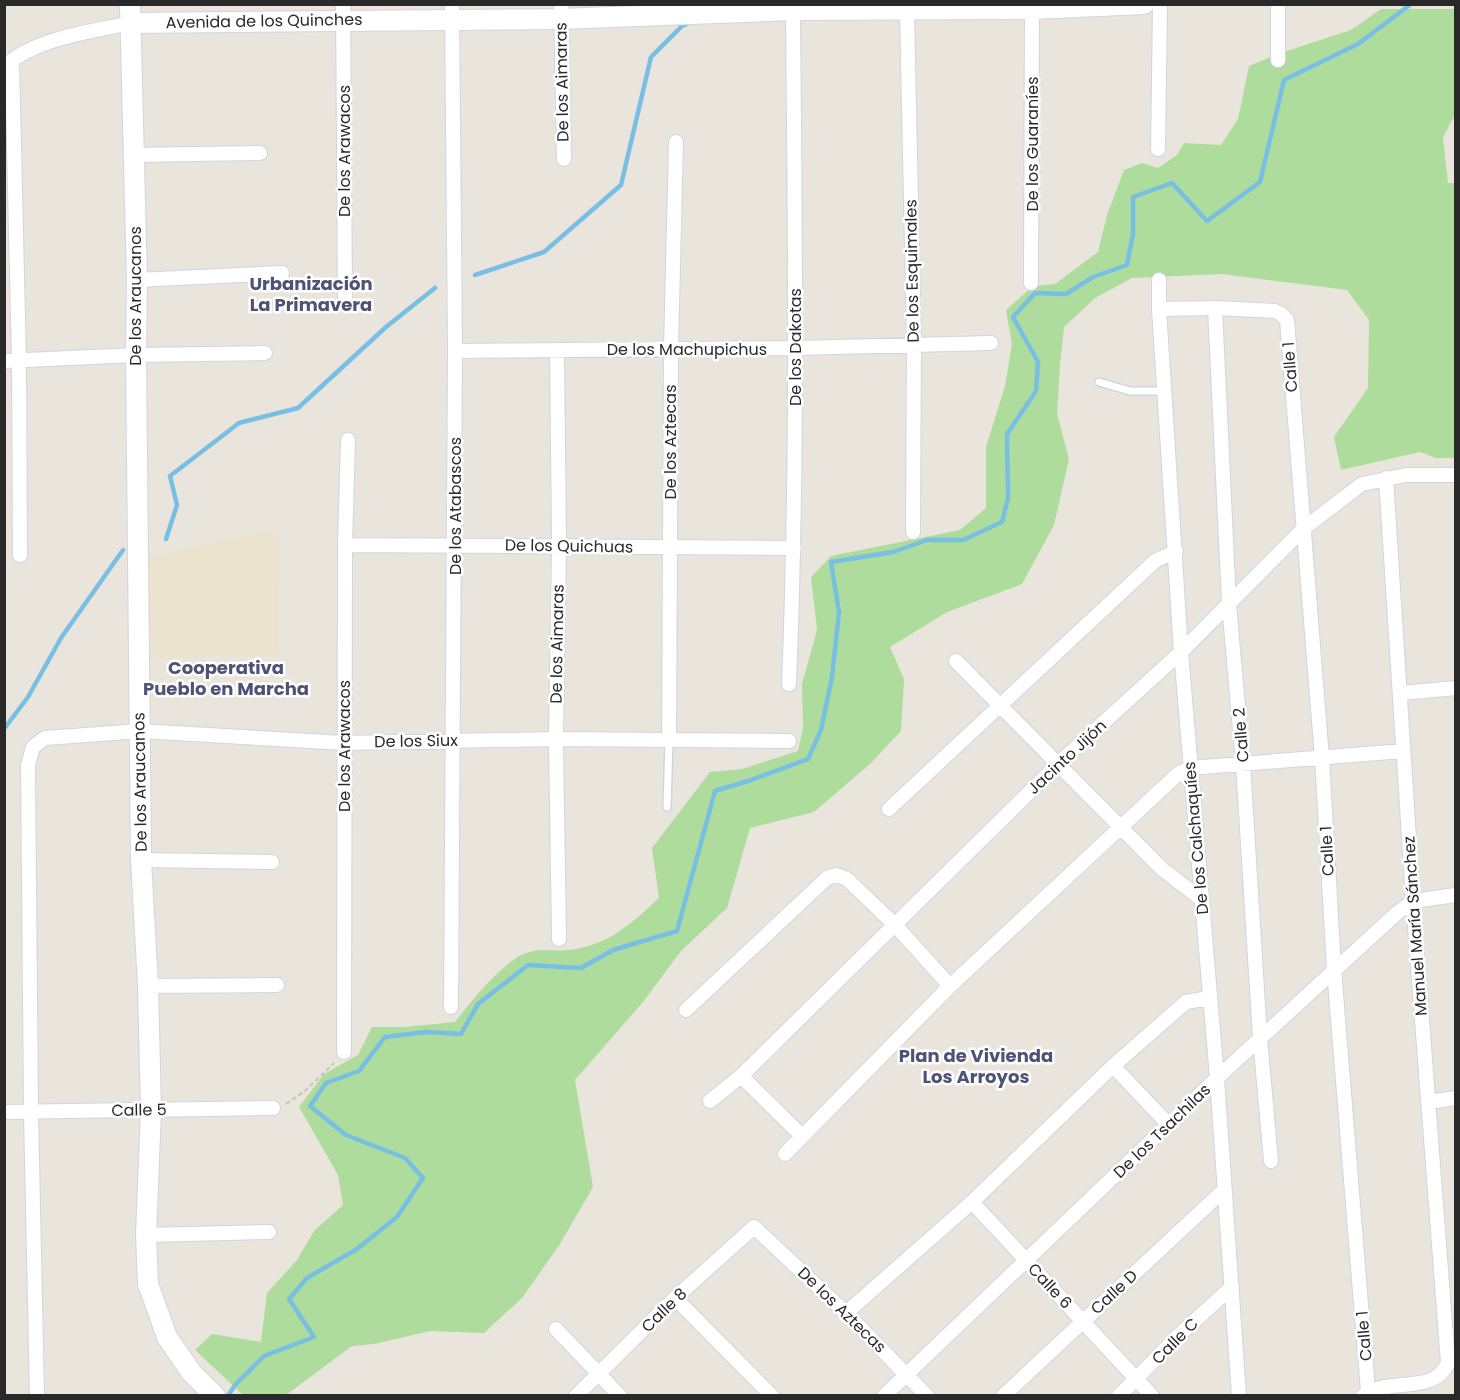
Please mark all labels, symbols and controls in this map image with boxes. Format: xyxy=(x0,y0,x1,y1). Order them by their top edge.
street label: Avenida de los Quinches xyxy=(165,8,363,34)
street label: De los Aimaras xyxy=(549,22,575,142)
street label: De los Guaraníes xyxy=(1021,76,1044,212)
street label: De los Arawacos xyxy=(333,85,356,217)
street label: De los Esquimales xyxy=(899,199,925,343)
street label: De los Araucanos xyxy=(124,226,147,366)
district label: Urbanización La Primavera xyxy=(249,271,373,317)
street label: De los Dakotas xyxy=(784,288,807,406)
street label: De los Machupichus xyxy=(607,338,767,361)
street label: Calle 1 xyxy=(1277,341,1303,393)
street label: De los Aztecas xyxy=(659,385,682,500)
street label: De los Atabascos xyxy=(444,437,467,575)
street label: De los Quichuas xyxy=(505,533,633,559)
street label: De los Aimaras xyxy=(544,584,570,704)
district label: Cooperativa Pueblo en Marcha xyxy=(143,655,309,701)
street label: De los Arawacos xyxy=(333,680,356,812)
street label: Calle 2 xyxy=(1227,707,1255,763)
street label: De los Araucanos xyxy=(127,712,153,852)
street label: Jacinto Jijón xyxy=(1022,714,1112,800)
street label: De los Siux xyxy=(374,729,458,753)
street label: De los Calchaquíes xyxy=(1178,761,1214,915)
street label: Calle 1 xyxy=(1314,825,1340,877)
street label: Manuel María Sánchez xyxy=(1397,835,1433,1017)
district label: Plan de Vivienda Los Arroyos xyxy=(899,1043,1053,1089)
street label: De los Tsachilas xyxy=(1108,1079,1216,1183)
street label: Calle 5 xyxy=(111,1098,167,1122)
street label: Calle 6 xyxy=(1023,1258,1077,1314)
street label: De los Aztecas xyxy=(793,1262,891,1358)
street label: Calle D xyxy=(1085,1264,1143,1320)
street label: Calle 8 xyxy=(636,1283,692,1337)
street label: Calle 1 xyxy=(1350,1310,1378,1362)
street label: Calle C xyxy=(1147,1313,1203,1369)

